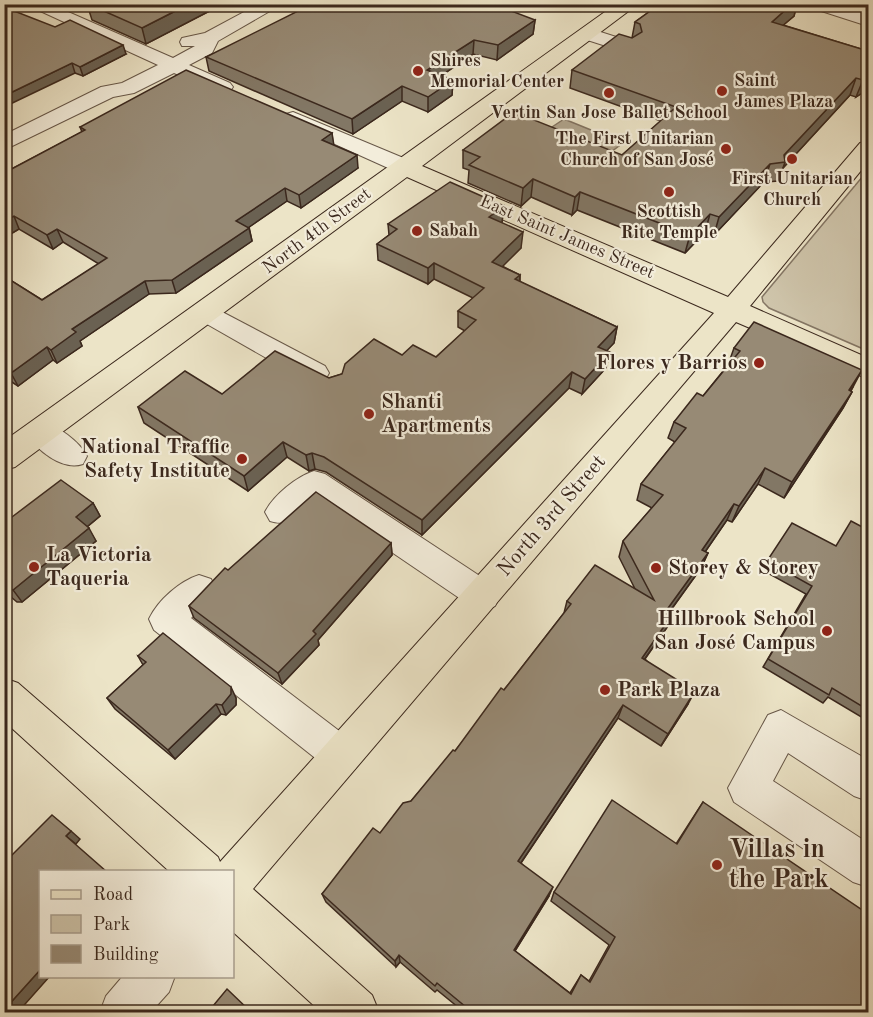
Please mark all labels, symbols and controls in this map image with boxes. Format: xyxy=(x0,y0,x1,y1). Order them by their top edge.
place label: Shires Memorial Center xyxy=(430,52,564,91)
marker: Shires Memorial Center xyxy=(411,64,425,78)
place label: Saint James Plaza xyxy=(734,72,833,111)
marker: Saint James Plaza xyxy=(715,84,729,98)
marker: Vertin San Jose Ballet School xyxy=(602,86,616,100)
place label: Vertin San Jose Ballet School xyxy=(490,104,728,122)
place label: The First Unitarian Church of San José xyxy=(555,130,714,169)
marker: The First Unitarian Church of San José xyxy=(719,142,733,156)
marker: First Unitarian Church xyxy=(785,152,799,166)
place label: First Unitarian Church xyxy=(731,170,853,209)
street label: North 4th Street xyxy=(259,185,375,277)
marker: Scottish Rite Temple xyxy=(662,185,676,199)
street label: East Saint James Street xyxy=(477,192,657,282)
place label: Scottish Rite Temple xyxy=(620,203,718,242)
place label: Sabah xyxy=(429,222,478,240)
marker: Sabah xyxy=(410,224,424,238)
place label: Flores y Barrios xyxy=(595,353,747,374)
marker: Flores y Barrios xyxy=(752,356,766,370)
place label: Shanti Apartments xyxy=(381,392,491,437)
marker: Shanti Apartments xyxy=(362,407,376,421)
place label: National Traffic Safety Institute xyxy=(80,437,230,482)
street label: North 3rd Street xyxy=(494,451,610,581)
marker: National Traffic Safety Institute xyxy=(235,452,249,466)
place label: La Victoria Taqueria xyxy=(46,545,152,590)
place label: Storey & Storey xyxy=(668,558,819,579)
marker: La Victoria Taqueria xyxy=(27,560,41,574)
marker: Storey & Storey xyxy=(649,561,663,575)
place label: Hillbrook School San José Campus xyxy=(654,609,815,654)
marker: Hillbrook School San José Campus xyxy=(820,624,834,638)
place label: Park Plaza xyxy=(617,680,721,701)
marker: Park Plaza xyxy=(598,683,612,697)
place label: Villas in the Park xyxy=(729,837,829,893)
marker: Villas in the Park xyxy=(710,858,724,872)
legend xyxy=(39,870,234,978)
text: Road xyxy=(93,886,133,904)
text: Park xyxy=(93,916,130,934)
text: Building xyxy=(93,946,159,964)

